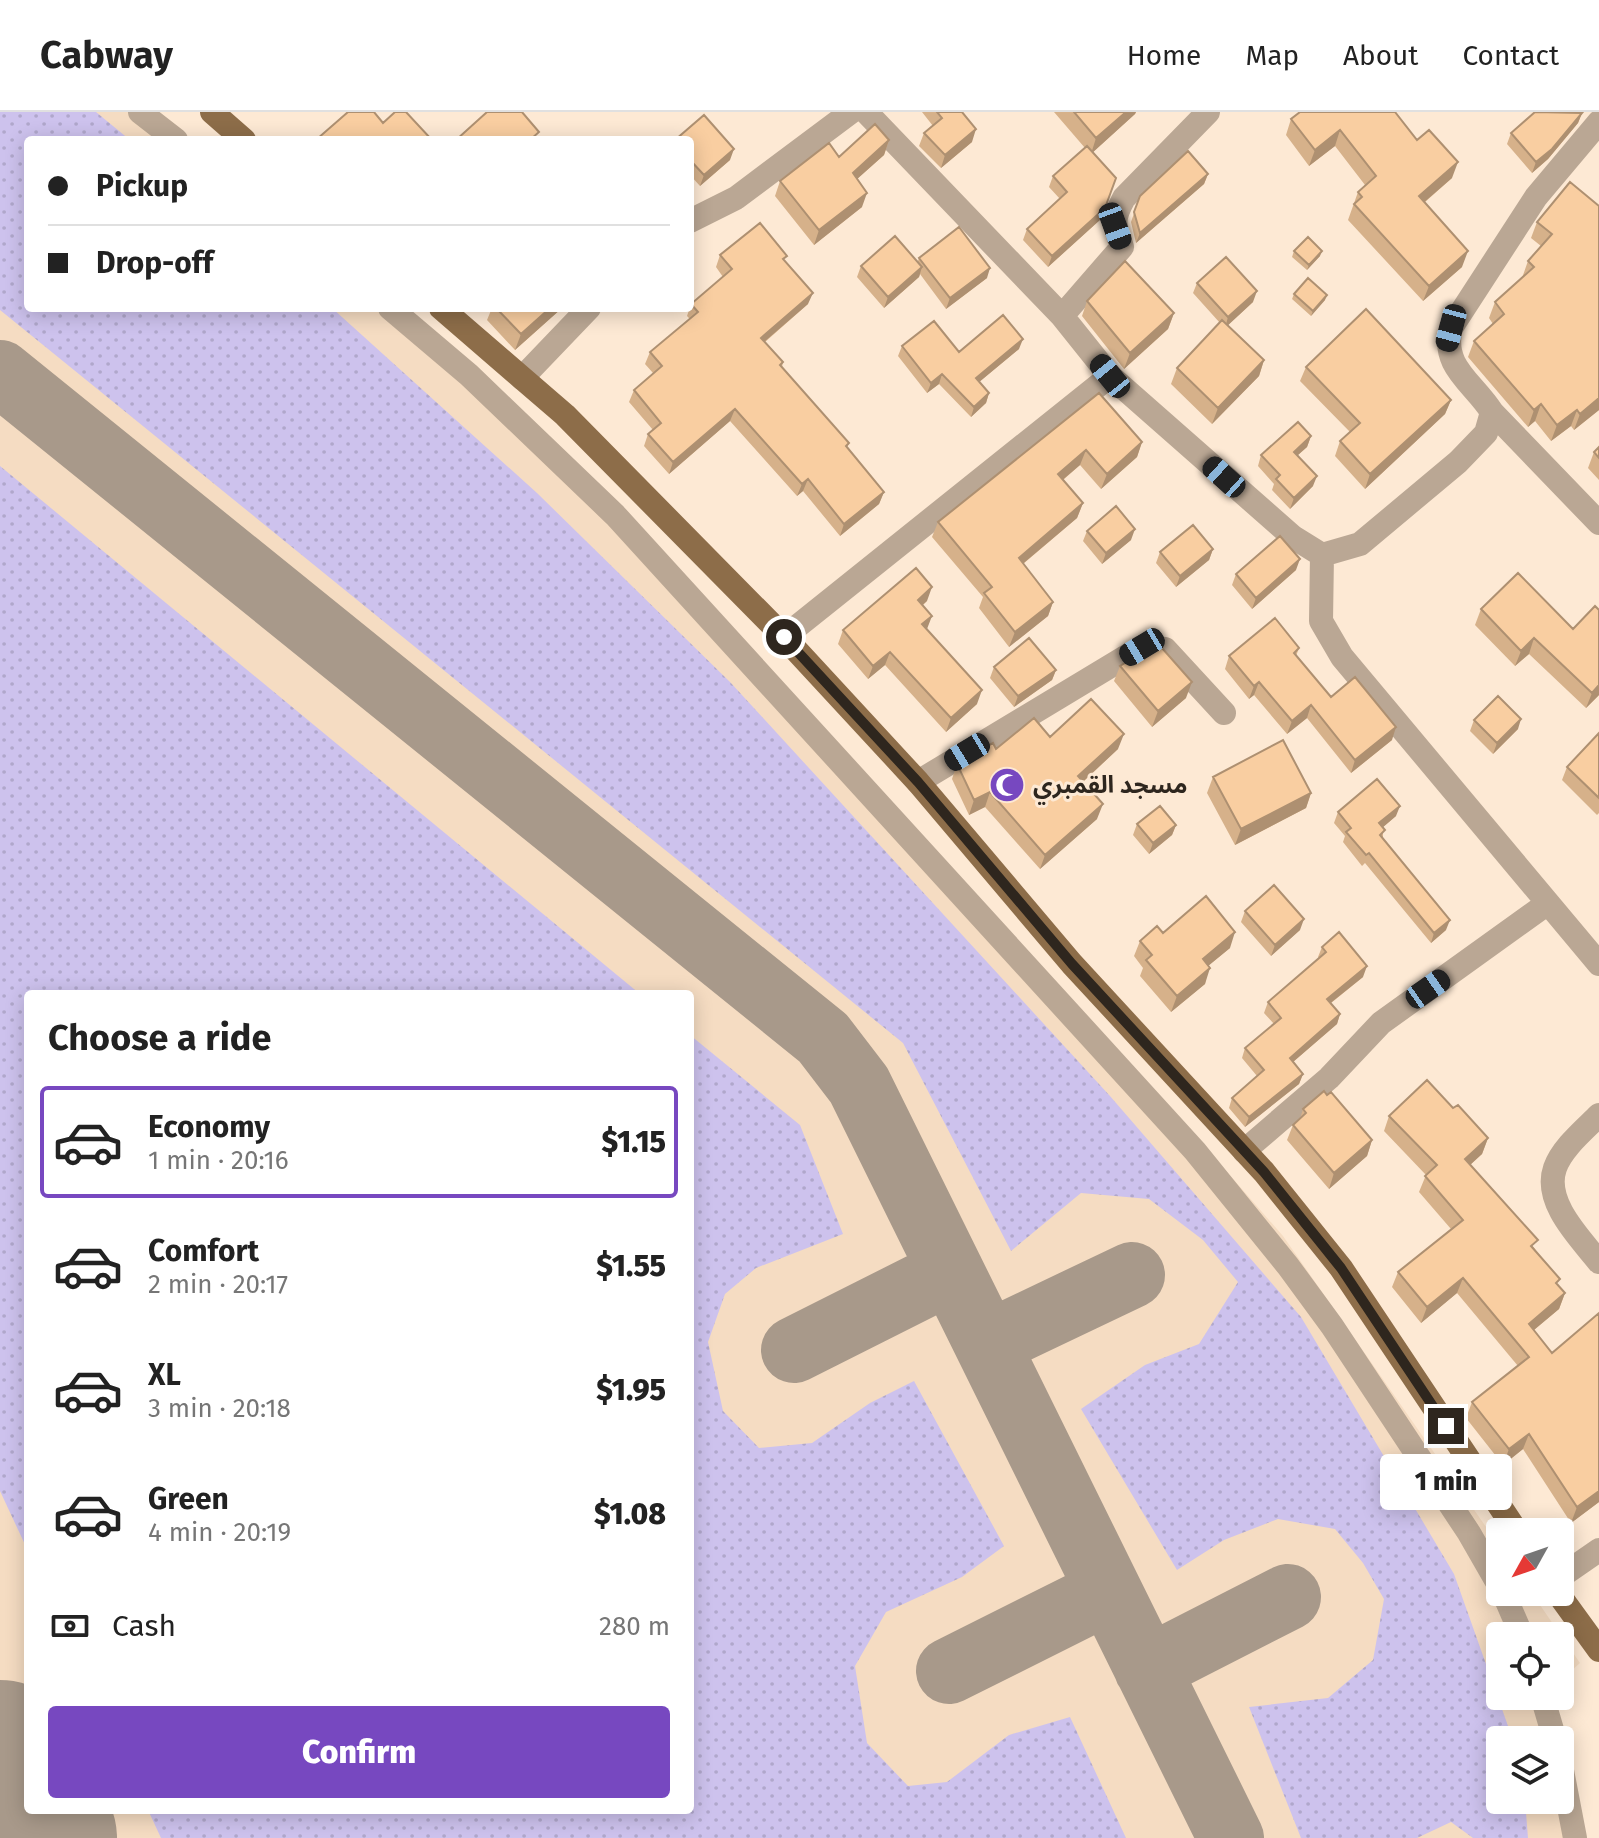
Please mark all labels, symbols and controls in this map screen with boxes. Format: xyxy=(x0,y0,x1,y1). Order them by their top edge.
text: Cabway xyxy=(40,32,173,78)
text: Home xyxy=(1127,39,1201,72)
text: Map xyxy=(1245,39,1299,72)
text: About xyxy=(1343,39,1418,72)
text: Contact xyxy=(1462,39,1559,72)
text: Pickup xyxy=(96,168,188,204)
car xyxy=(1096,199,1134,253)
text: Drop-off xyxy=(96,245,213,281)
car xyxy=(1433,302,1469,354)
car xyxy=(1086,350,1134,402)
car xyxy=(1198,452,1250,502)
route start xyxy=(766,619,802,655)
car xyxy=(1115,624,1169,670)
car xyxy=(940,729,994,775)
mosque icon: مسجد القمبري xyxy=(988,766,1026,804)
place label: مسجد القمبري xyxy=(1033,771,1188,805)
car xyxy=(1401,965,1455,1013)
text: Choose a ride xyxy=(48,1016,271,1060)
icon: car xyxy=(52,1106,124,1178)
text: Economy xyxy=(148,1109,270,1145)
text: $1.15 xyxy=(602,1124,666,1160)
text: 1 min · 20:16 xyxy=(148,1145,289,1176)
icon: car xyxy=(52,1230,124,1302)
text: Comfort xyxy=(148,1233,259,1269)
text: $1.55 xyxy=(596,1248,666,1284)
text: 2 min · 20:17 xyxy=(148,1269,288,1300)
icon: car xyxy=(52,1354,124,1426)
text: XL xyxy=(148,1357,181,1393)
text: $1.95 xyxy=(596,1372,666,1408)
text: 3 min · 20:18 xyxy=(148,1393,291,1424)
route end xyxy=(1428,1408,1464,1444)
callout: 1 min xyxy=(1380,1454,1512,1510)
text: 1 min xyxy=(1415,1466,1477,1497)
icon: car xyxy=(52,1478,124,1550)
text: Green xyxy=(148,1481,229,1517)
text: $1.08 xyxy=(594,1496,666,1532)
text: 4 min · 20:19 xyxy=(148,1517,291,1548)
north arrow xyxy=(1486,1518,1574,1606)
map controls xyxy=(1486,1518,1574,1814)
icon: cash xyxy=(48,1604,92,1648)
text: Cash xyxy=(112,1608,176,1644)
text: 280 m xyxy=(599,1611,670,1642)
button: locate xyxy=(1486,1622,1574,1710)
button: Confirm xyxy=(48,1706,670,1798)
button: layers xyxy=(1486,1726,1574,1814)

